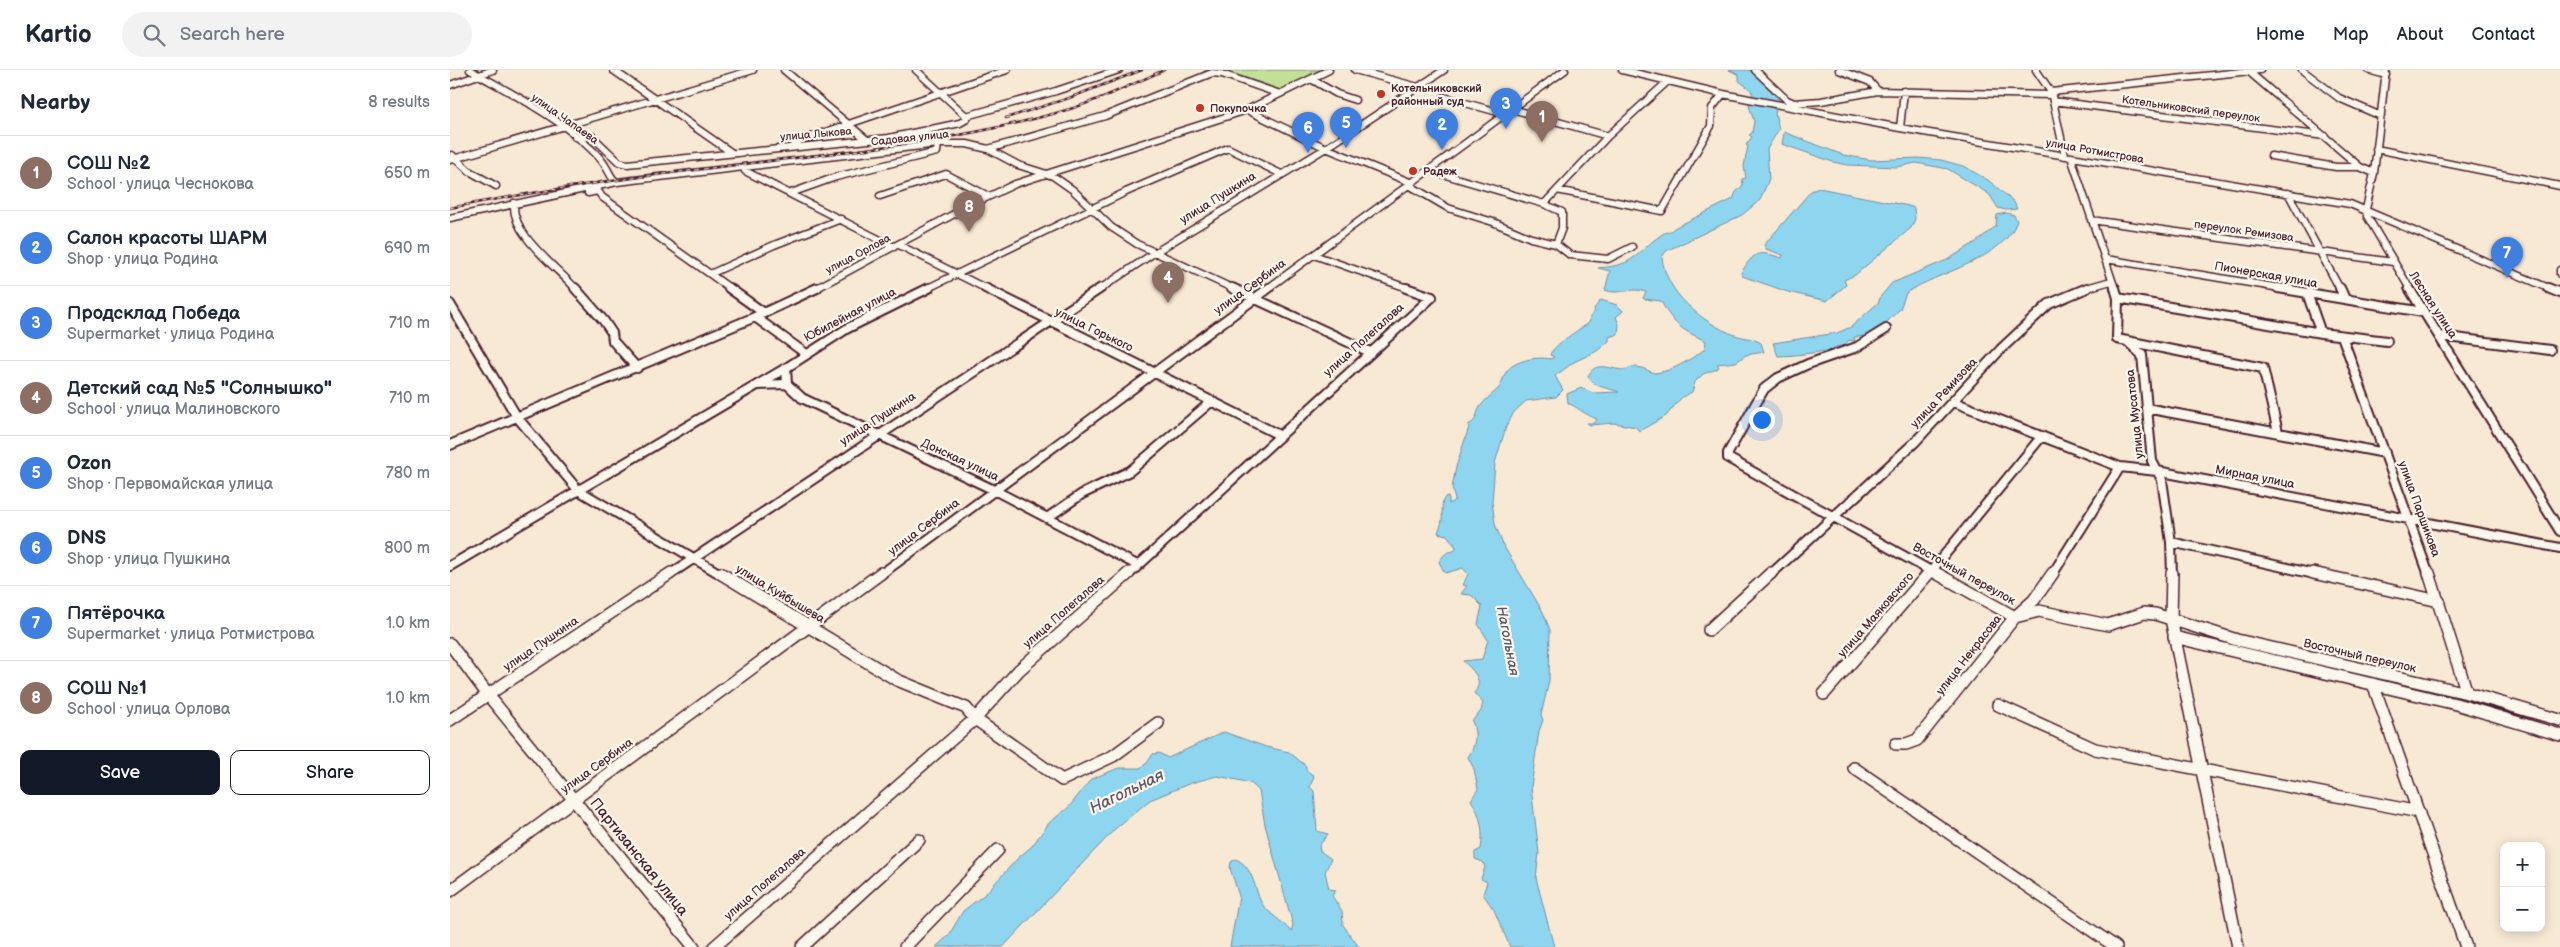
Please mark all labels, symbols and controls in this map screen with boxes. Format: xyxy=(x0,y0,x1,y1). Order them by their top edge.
search box xyxy=(122,12,472,57)
text: Kartio xyxy=(25,20,92,49)
icon: search xyxy=(140,21,168,49)
text: Search here xyxy=(180,23,285,46)
text: Home xyxy=(2256,24,2305,45)
text: Map xyxy=(2333,24,2369,45)
text: About xyxy=(2397,24,2444,45)
text: Contact xyxy=(2472,24,2535,45)
place label: Котельниковский районный суд xyxy=(1391,82,1482,108)
marker: Котельниковский районный суд xyxy=(1375,88,1387,100)
pin: 3 xyxy=(1490,88,1522,129)
text: Nearby xyxy=(20,90,90,115)
street label: улица Чапаева xyxy=(529,91,601,147)
text: 8 results xyxy=(368,93,430,112)
street label: Котельниковский переулок xyxy=(2121,93,2261,125)
pin: 1 xyxy=(1526,101,1558,142)
marker: Покупочка xyxy=(1194,102,1206,114)
place label: Покупочка xyxy=(1210,102,1267,115)
pin: 5 xyxy=(1330,107,1362,148)
pin: 2 xyxy=(1426,109,1458,150)
pin: 6 xyxy=(1292,112,1324,153)
street label: улица Лыкова xyxy=(780,124,853,144)
street label: Садовая улица xyxy=(870,127,950,149)
street label: улица Ротмистрова xyxy=(2045,136,2145,166)
text: СОШ №2 xyxy=(67,152,150,175)
text: 1 xyxy=(33,164,39,183)
text: 650 m xyxy=(384,164,430,183)
marker: Радеж xyxy=(1407,165,1419,177)
place label: Радеж xyxy=(1423,165,1457,178)
street label: улица Пушкина xyxy=(1177,169,1259,227)
text: School · улица Чеснокова xyxy=(67,175,254,194)
pin: 8 xyxy=(953,191,985,232)
street label: переулок Ремизова xyxy=(2193,218,2295,244)
text: Салон красоты ШАРМ xyxy=(67,227,267,250)
street label: улица Орлова xyxy=(823,231,893,277)
pin: 7 xyxy=(2491,237,2523,278)
text: 2 xyxy=(31,239,41,258)
text: 690 m xyxy=(384,239,430,258)
text: Shop · улица Родина xyxy=(67,250,218,269)
street label: улица Сербина xyxy=(1211,256,1289,318)
street label: Пионерская улица xyxy=(2213,259,2319,291)
pin: 4 xyxy=(1152,262,1184,303)
street label: Лесная улица xyxy=(2405,268,2460,341)
street label: Юбилейная улица xyxy=(801,284,899,346)
street label: улица Полегалова xyxy=(1321,300,1407,380)
text: Продсклад Победа xyxy=(67,302,240,325)
street label: улица Горького xyxy=(1052,305,1136,355)
text: 3 xyxy=(31,314,41,333)
text: 710 m xyxy=(389,314,430,333)
text: Supermarket · улица Родина xyxy=(67,325,274,344)
street label: улица Ремизова xyxy=(1908,355,1980,431)
street label: улица Мусатова xyxy=(2123,368,2147,460)
text: Детский сад №5 "Солнышко" xyxy=(67,377,332,400)
text: 4 xyxy=(31,389,41,408)
text: 710 m xyxy=(389,389,430,408)
street label: улица Пушкина xyxy=(837,389,919,449)
text: School · улица Малиновского xyxy=(67,400,280,419)
your location xyxy=(1749,407,1775,433)
street label: Донская улица xyxy=(919,435,1001,485)
text: Ozon xyxy=(67,452,111,475)
street label: улица Паршикова xyxy=(2395,459,2443,559)
street label: Мирная улица xyxy=(2214,462,2296,492)
text: 5 xyxy=(31,464,41,483)
text: 780 m xyxy=(386,464,430,483)
text: Shop · Первомайская улица xyxy=(67,475,273,494)
street label: улица Сербина xyxy=(885,495,963,559)
text: DNS xyxy=(67,527,106,550)
text: 6 xyxy=(31,539,41,558)
text: 800 m xyxy=(384,539,430,558)
street label: Восточный переулок xyxy=(1910,540,2019,609)
text: Shop · улица Пушкина xyxy=(67,550,231,569)
street label: улица Куйбышева xyxy=(733,562,827,626)
street label: улица Маяковского xyxy=(1835,569,1917,661)
street label: улица Полегалова xyxy=(1020,573,1108,651)
text: Пятёрочка xyxy=(67,602,165,625)
water label: Нагольная xyxy=(1493,605,1523,677)
street label: улица Некрасова xyxy=(1933,612,2005,698)
street label: улица Пушкина xyxy=(501,613,581,675)
text: 7 xyxy=(32,614,40,633)
text: 1.0 km xyxy=(386,614,430,633)
text: Supermarket · улица Ротмистрова xyxy=(67,625,315,644)
street label: Восточный переулок xyxy=(2302,636,2418,676)
text: СОШ №1 xyxy=(67,677,147,700)
text: 8 xyxy=(31,689,41,708)
text: 1.0 km xyxy=(386,689,430,708)
text: School · улица Орлова xyxy=(67,700,230,719)
street label: улица Сербина xyxy=(558,735,636,797)
button: Save xyxy=(20,750,220,795)
button: Share xyxy=(230,750,430,795)
water label: Нагольная xyxy=(1087,766,1167,818)
street label: Партизанская улица xyxy=(586,794,692,920)
map controls xyxy=(2500,842,2545,932)
button: + xyxy=(2500,842,2545,887)
street label: улица Полегалова xyxy=(721,845,809,923)
button: − xyxy=(2500,887,2545,932)

